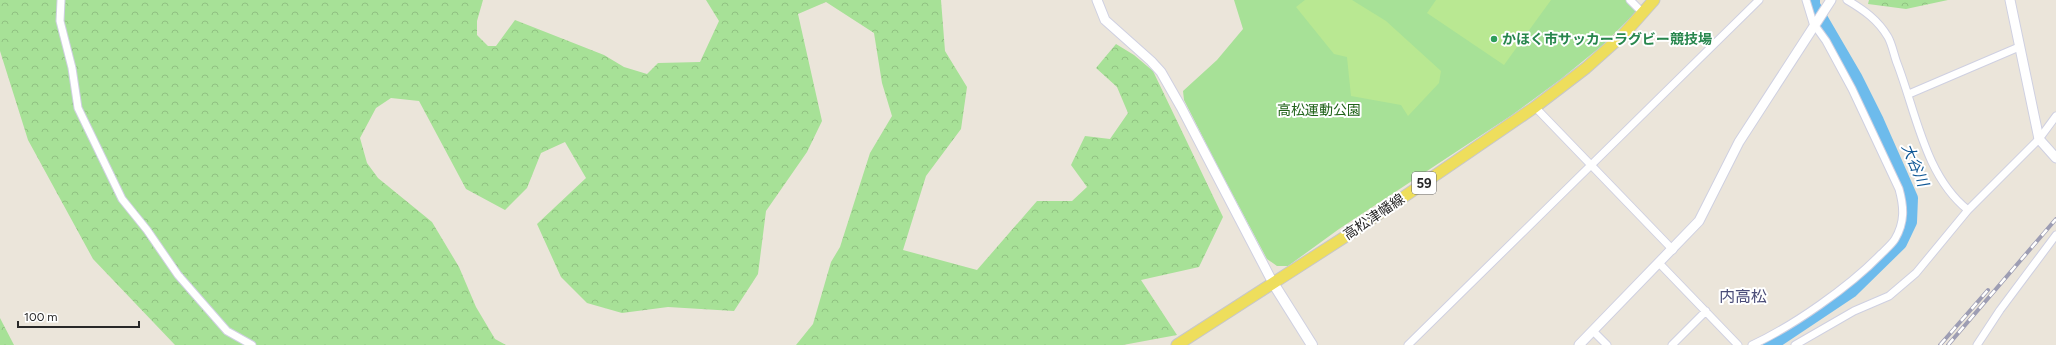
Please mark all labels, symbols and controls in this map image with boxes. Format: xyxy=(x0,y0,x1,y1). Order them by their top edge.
place label: かほく市サッカーラグビー競技場 xyxy=(1502,31,1712,48)
marker: かほく市サッカーラグビー競技場 xyxy=(1489,34,1499,44)
park label: 高松運動公園 xyxy=(1277,102,1361,119)
water label: 大谷川 xyxy=(1898,141,1933,191)
road number: 59 xyxy=(1412,172,1436,194)
street label: 高松津幡線 xyxy=(1340,190,1408,244)
district label: 内高松 xyxy=(1719,287,1767,306)
scale bar xyxy=(18,303,139,329)
text: 100 m xyxy=(24,310,58,324)

